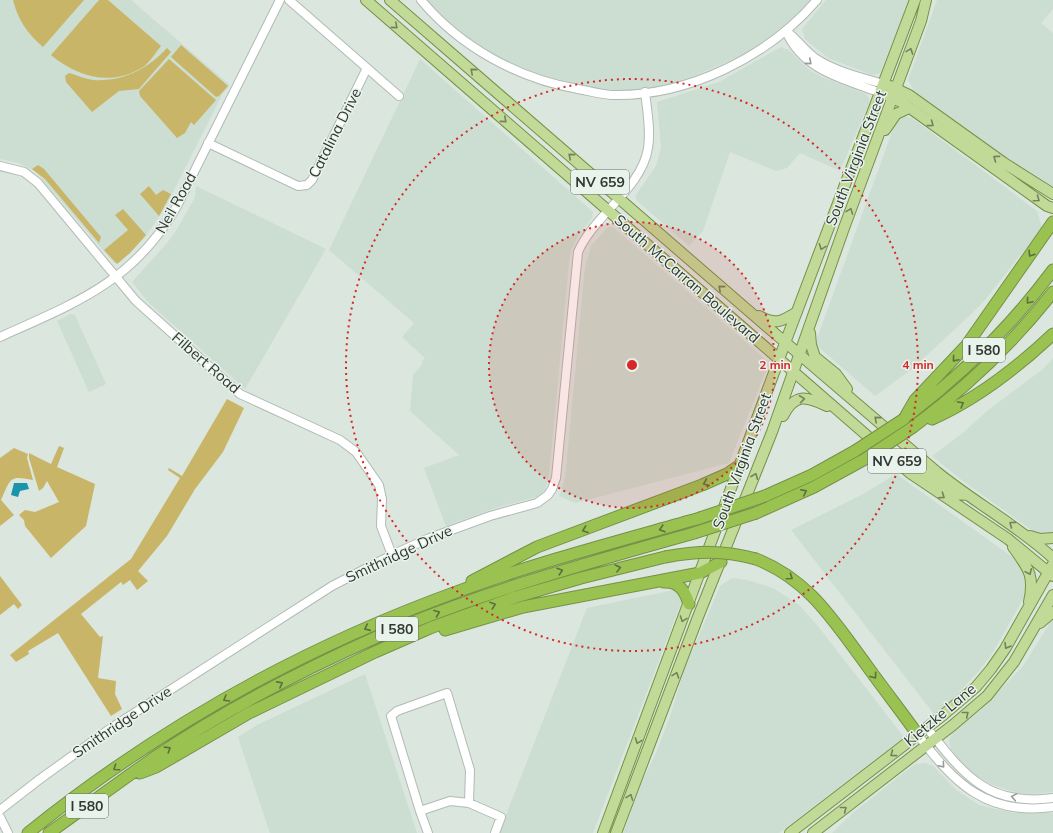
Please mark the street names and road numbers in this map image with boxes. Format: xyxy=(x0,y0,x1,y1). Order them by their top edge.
street label: Catalina Drive xyxy=(304,85,365,181)
street label: South Virginia Street xyxy=(821,88,890,228)
street label: Neil Road xyxy=(151,169,200,237)
road number: NV 659 xyxy=(571,170,629,194)
street label: South McCarran Boulevard xyxy=(611,210,764,347)
street label: Filbert Road xyxy=(168,328,244,398)
road number: I 580 xyxy=(963,338,1005,362)
street label: South Virginia Street xyxy=(708,390,775,531)
road number: NV 659 xyxy=(868,449,926,473)
street label: Smithridge Drive xyxy=(342,521,455,587)
road number: I 580 xyxy=(376,617,418,641)
street label: Kietzke Lane xyxy=(900,679,979,750)
street label: Smithridge Drive xyxy=(69,681,175,762)
road number: I 580 xyxy=(66,794,108,818)

